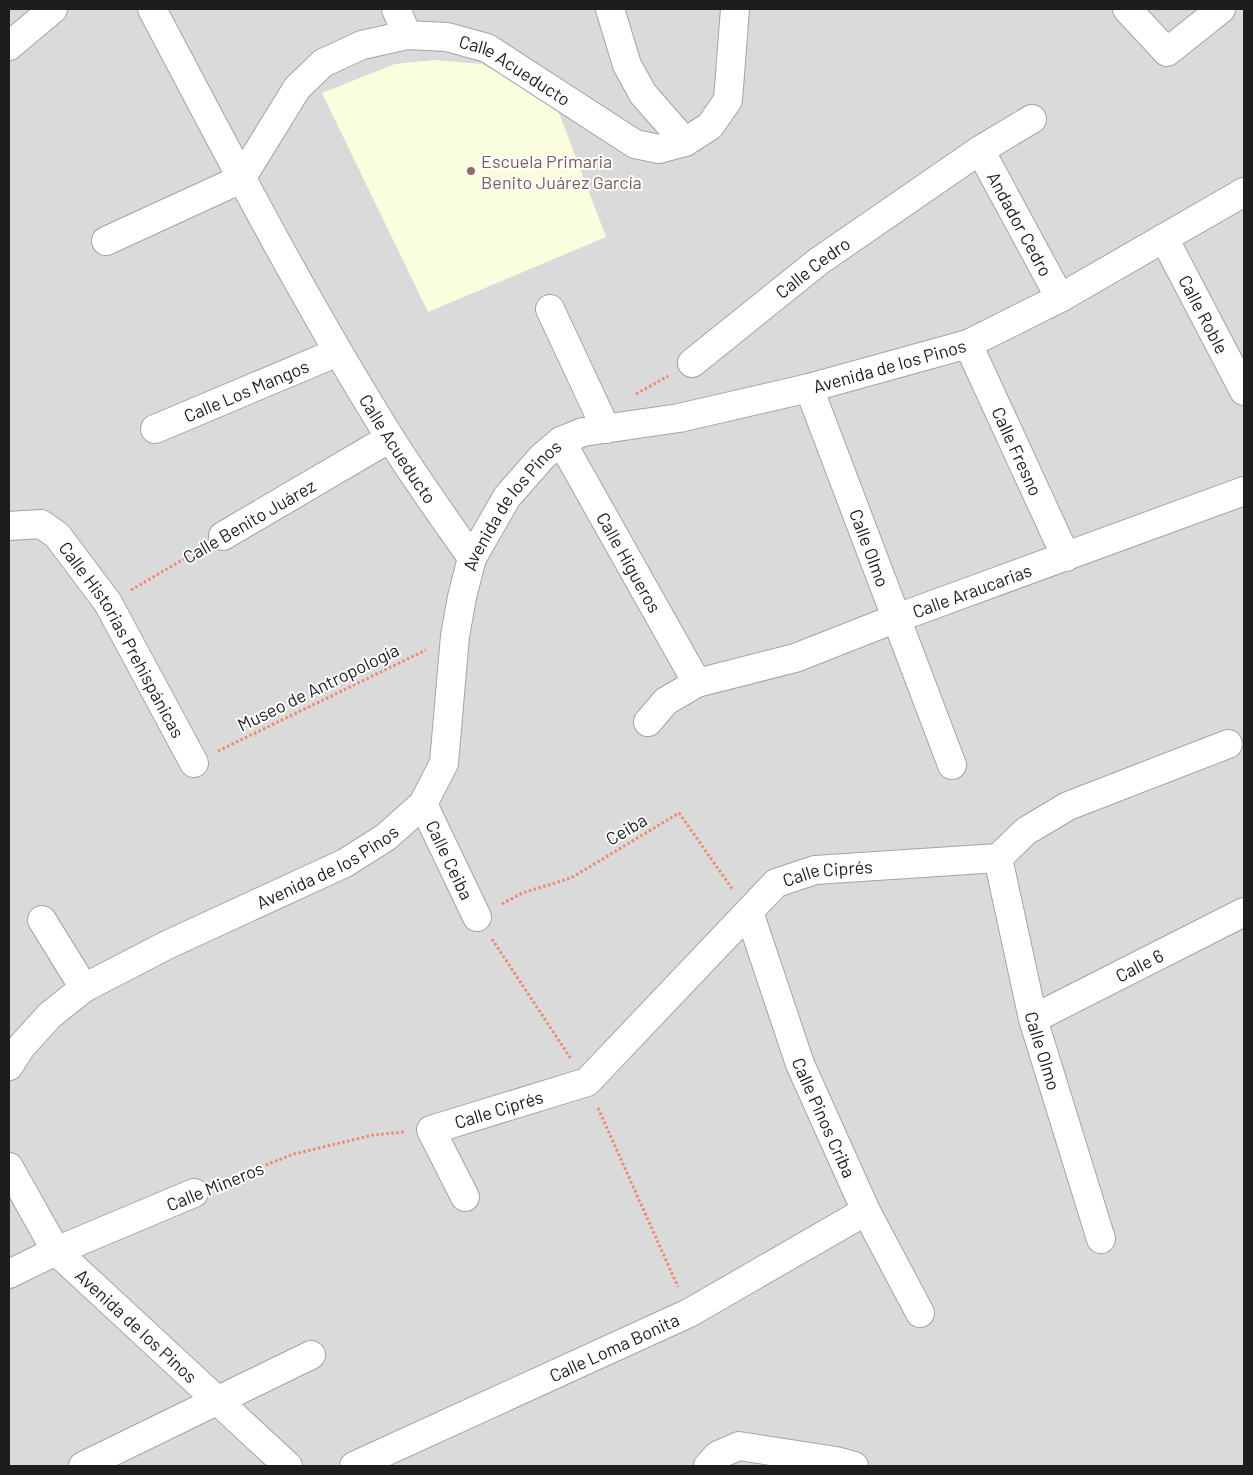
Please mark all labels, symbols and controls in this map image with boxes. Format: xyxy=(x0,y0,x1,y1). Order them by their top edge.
street label: Calle Acueducto xyxy=(457,30,575,110)
place label: Escuela Primaria Benito Juárez García xyxy=(481,150,642,193)
marker: Escuela Primaria Benito Juárez García xyxy=(465,165,477,177)
street label: Andador Cedro xyxy=(983,168,1057,280)
street label: Calle Cedro xyxy=(771,232,854,303)
street label: Calle Roble xyxy=(1174,271,1233,357)
street label: Avenida de los Pinos xyxy=(810,334,968,397)
street label: Calle Los Mangos xyxy=(180,355,312,427)
street label: Calle Acueducto xyxy=(355,390,441,508)
street label: Calle Fresno xyxy=(987,403,1047,499)
street label: Avenida de los Pinos xyxy=(458,435,565,573)
street label: Calle Benito Juárez xyxy=(179,474,319,568)
street label: Calle Olmo xyxy=(845,506,894,590)
street label: Calle Higueros xyxy=(592,508,666,616)
street label: Calle Historias Prehispánicas xyxy=(55,537,189,742)
street label: Calle Araucarias xyxy=(909,559,1035,622)
street label: Museo de Antropología xyxy=(234,638,402,736)
street label: Ceiba xyxy=(601,808,651,850)
street label: Calle Ceiba xyxy=(421,817,478,903)
street label: Avenida de los Pinos xyxy=(253,820,403,913)
street label: Calle Ciprés xyxy=(780,855,873,891)
street label: Calle 6 xyxy=(1112,944,1167,986)
street label: Calle Olmo xyxy=(1021,1009,1065,1093)
street label: Calle Pinos Criba xyxy=(788,1055,861,1181)
street label: Calle Ciprés xyxy=(452,1085,546,1133)
street label: Calle Mineros xyxy=(163,1156,267,1216)
street label: Avenida de los Pinos xyxy=(71,1264,202,1387)
street label: Calle Loma Bonita xyxy=(546,1308,683,1386)

